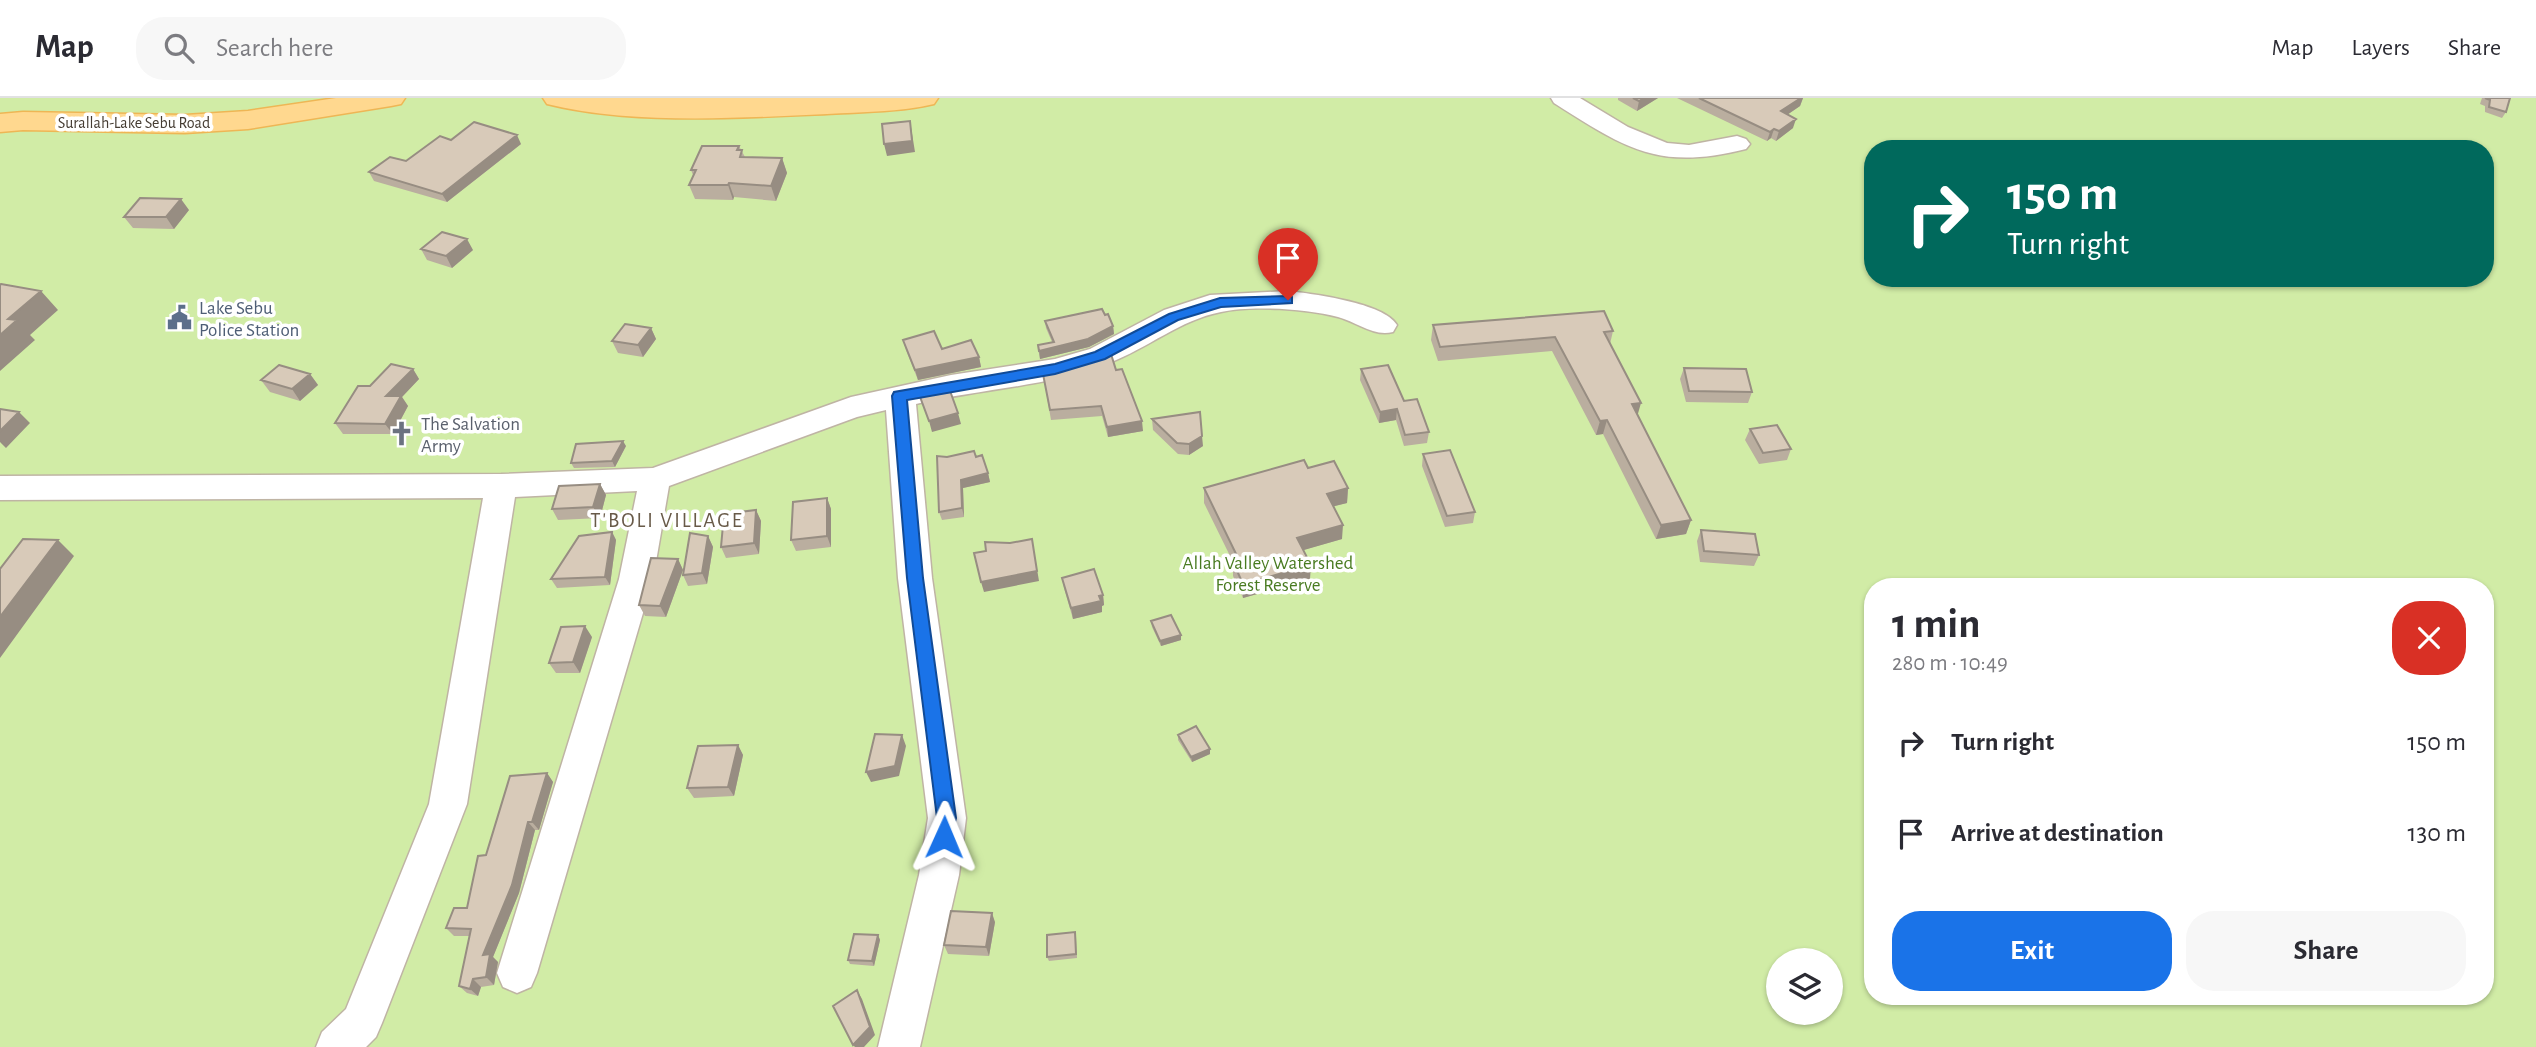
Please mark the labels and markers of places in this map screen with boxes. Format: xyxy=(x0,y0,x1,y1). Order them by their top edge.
pin xyxy=(1258,228,1318,300)
place label: Lake Sebu Police Station xyxy=(199,299,299,340)
public building icon: Lake Sebu Police Station xyxy=(165,304,193,332)
place label: The Salvation Army xyxy=(421,415,520,456)
church icon: The Salvation Army xyxy=(387,420,415,448)

